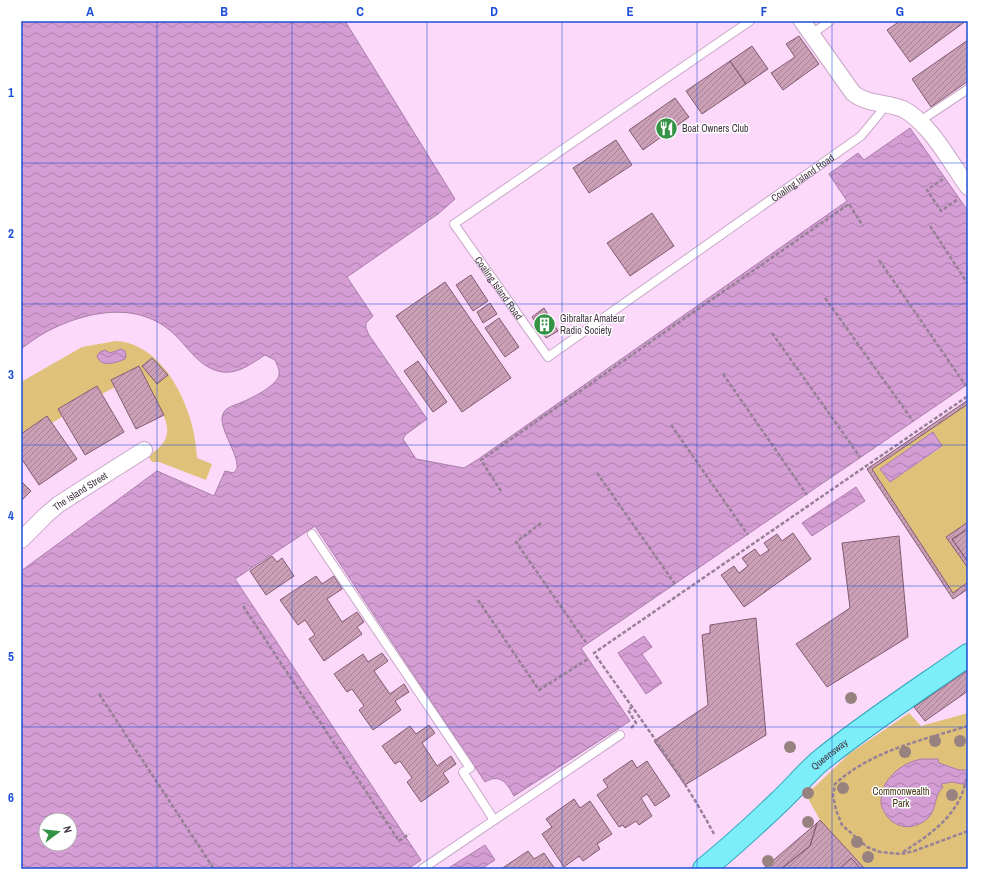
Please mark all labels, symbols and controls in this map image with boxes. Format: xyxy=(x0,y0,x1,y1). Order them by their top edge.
text: A xyxy=(86,3,94,20)
text: B xyxy=(220,3,228,20)
text: C xyxy=(356,3,364,20)
text: D xyxy=(490,3,498,20)
text: E xyxy=(626,3,634,20)
text: F xyxy=(761,3,768,20)
text: G xyxy=(896,3,904,20)
text: 1 xyxy=(8,84,14,101)
restaurant icon: Boat Owners Club xyxy=(654,115,680,141)
place label: Boat Owners Club xyxy=(682,122,749,135)
street label: Coaling Island Road xyxy=(768,151,837,205)
text: 2 xyxy=(8,225,14,242)
street label: Coaling Island Road xyxy=(472,254,525,322)
building icon: Gibraltar Amateur Radio Society xyxy=(532,311,558,337)
place label: Gibraltar Amateur Radio Society xyxy=(560,312,625,337)
text: 3 xyxy=(8,366,14,383)
street label: The Island Street xyxy=(50,469,111,514)
text: 4 xyxy=(8,507,14,524)
text: 5 xyxy=(8,648,14,665)
street label: Queensway xyxy=(808,735,851,773)
park label: Commonwealth Park xyxy=(873,785,929,810)
text: 6 xyxy=(8,789,14,806)
north arrow xyxy=(38,812,78,852)
text: N xyxy=(60,824,75,834)

